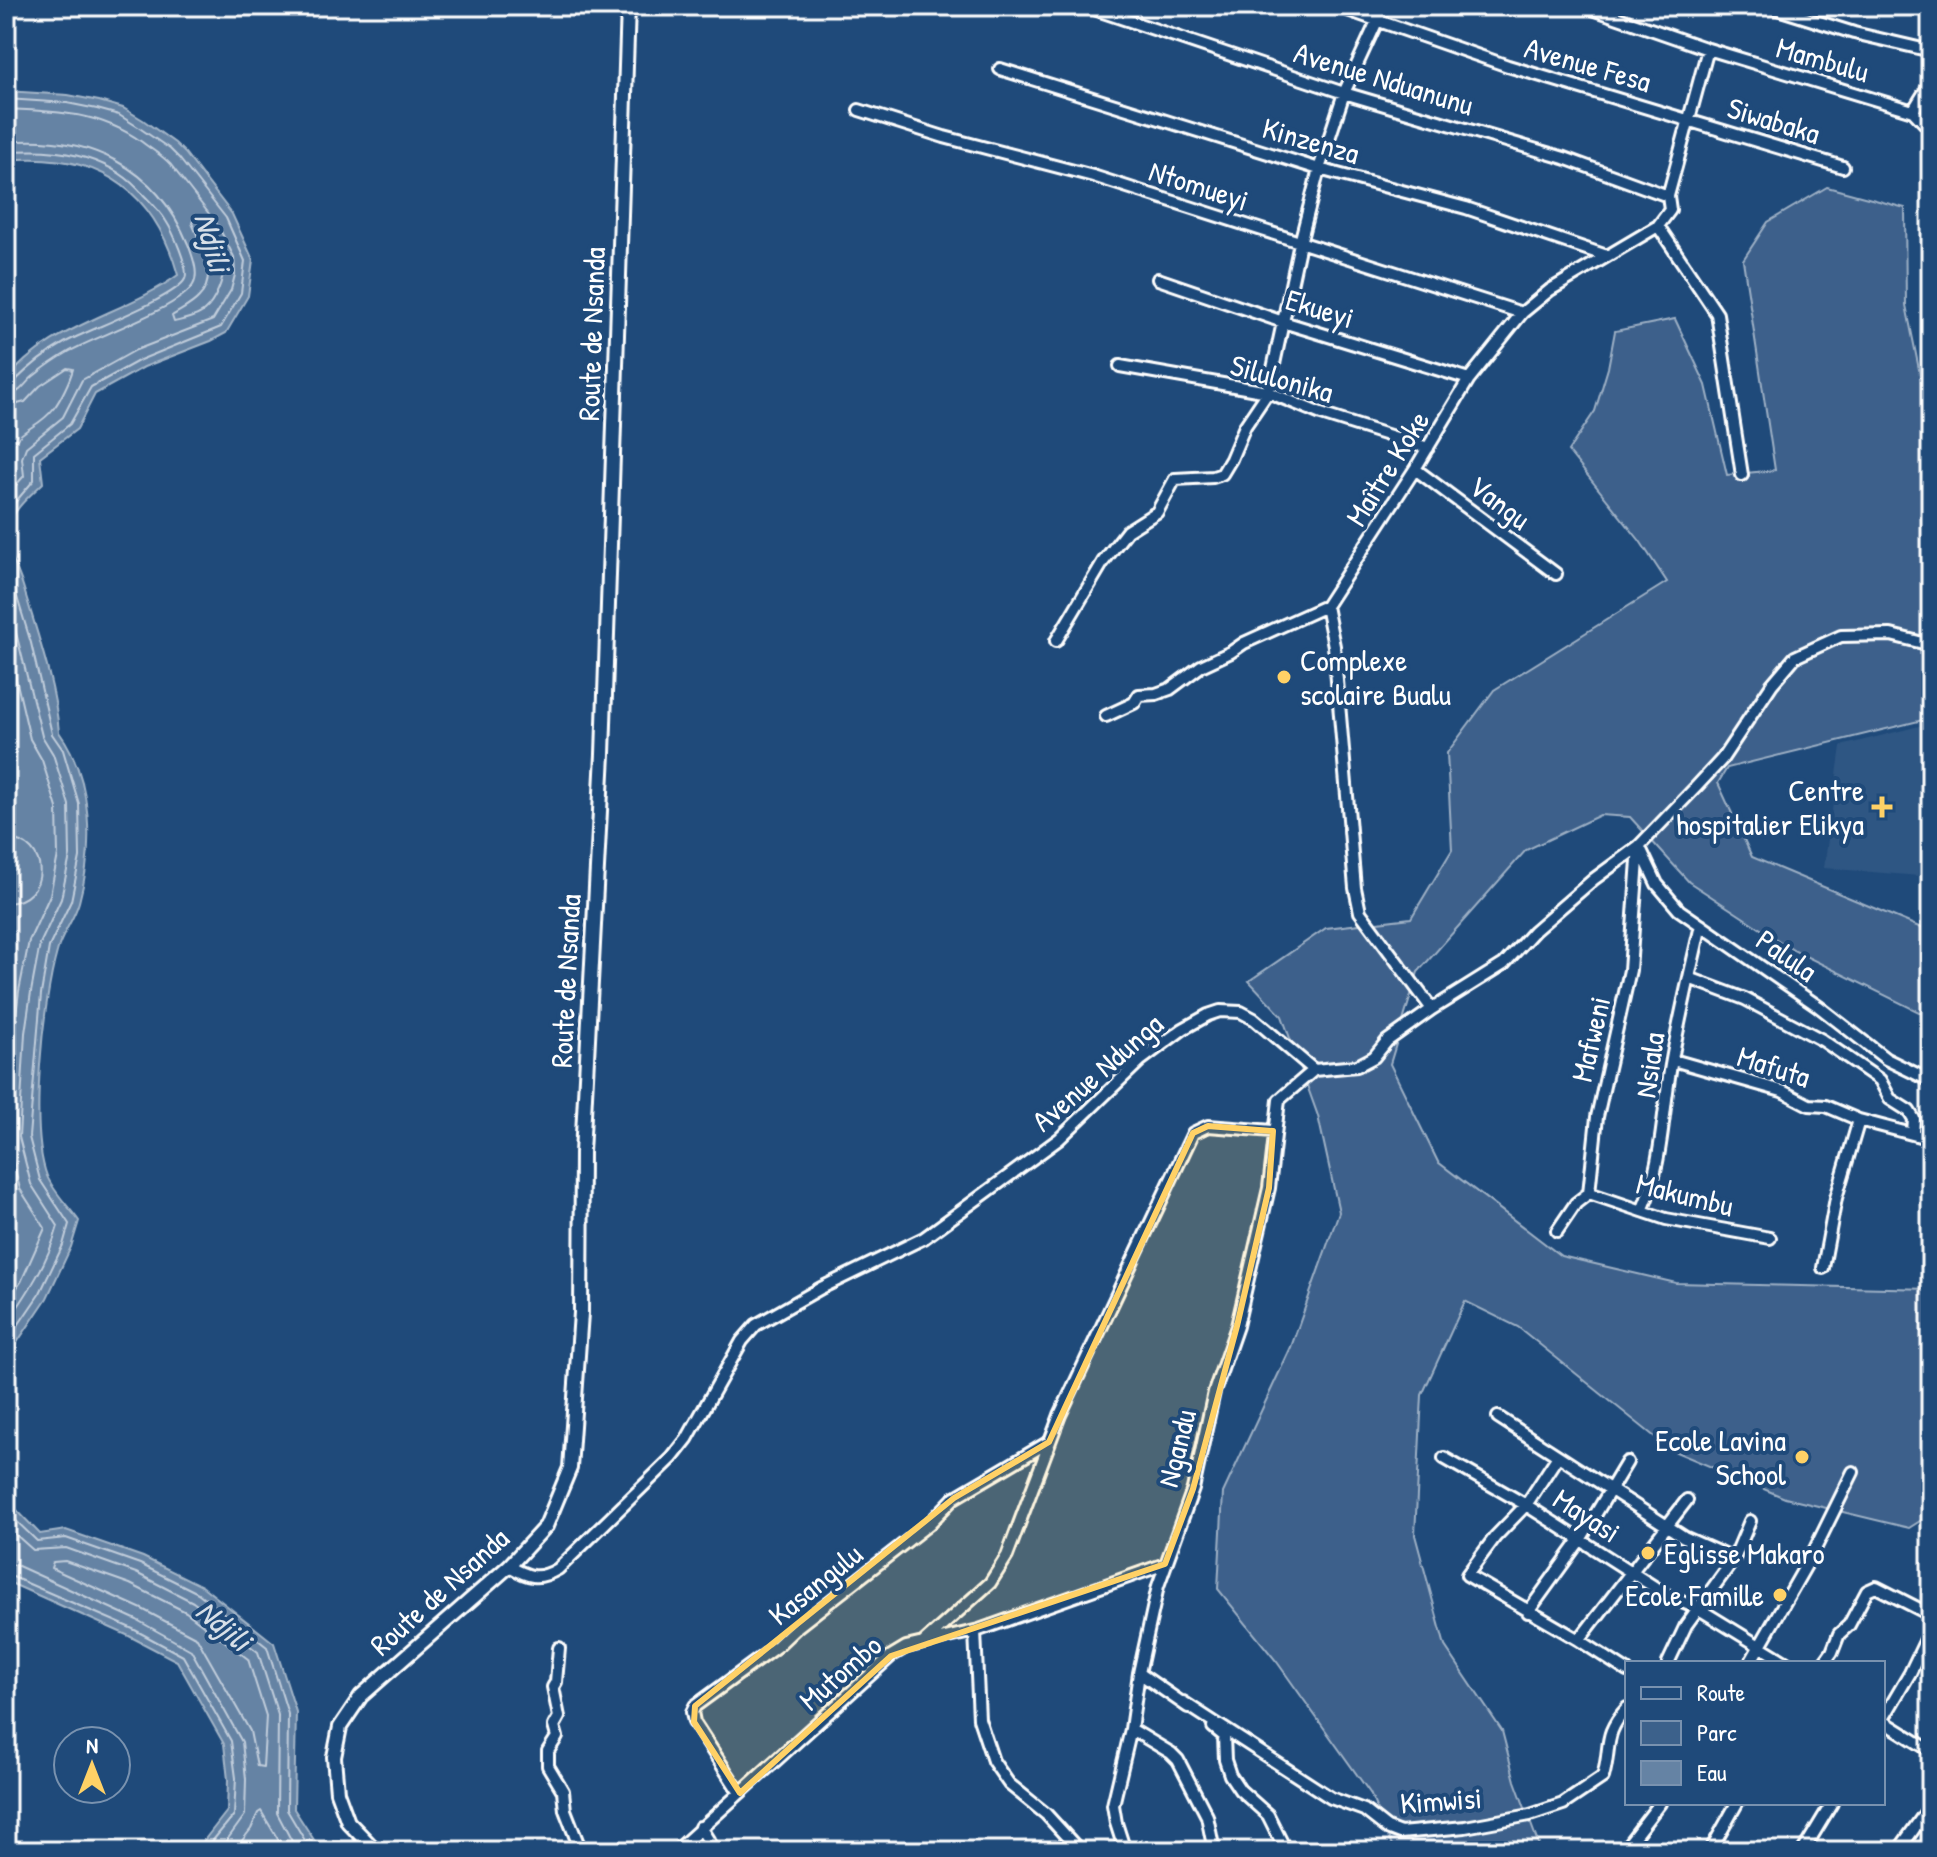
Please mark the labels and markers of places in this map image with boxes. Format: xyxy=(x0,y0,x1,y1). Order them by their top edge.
place label: Complexe scolaire Bualu xyxy=(1300,640,1451,714)
marker: Complexe scolaire Bualu xyxy=(1275,668,1293,686)
place label: Centre hospitalier Elikya xyxy=(1676,770,1864,844)
marker: Centre hospitalier Elikya xyxy=(1871,796,1893,818)
place label: Ecole Lavina School xyxy=(1655,1420,1786,1494)
marker: Ecole Lavina School xyxy=(1793,1448,1811,1466)
place label: Eglisse Makaro xyxy=(1664,1533,1825,1573)
marker: Eglisse Makaro xyxy=(1639,1544,1657,1562)
place label: Ecole Famille xyxy=(1625,1575,1764,1615)
marker: Ecole Famille xyxy=(1771,1586,1789,1604)

